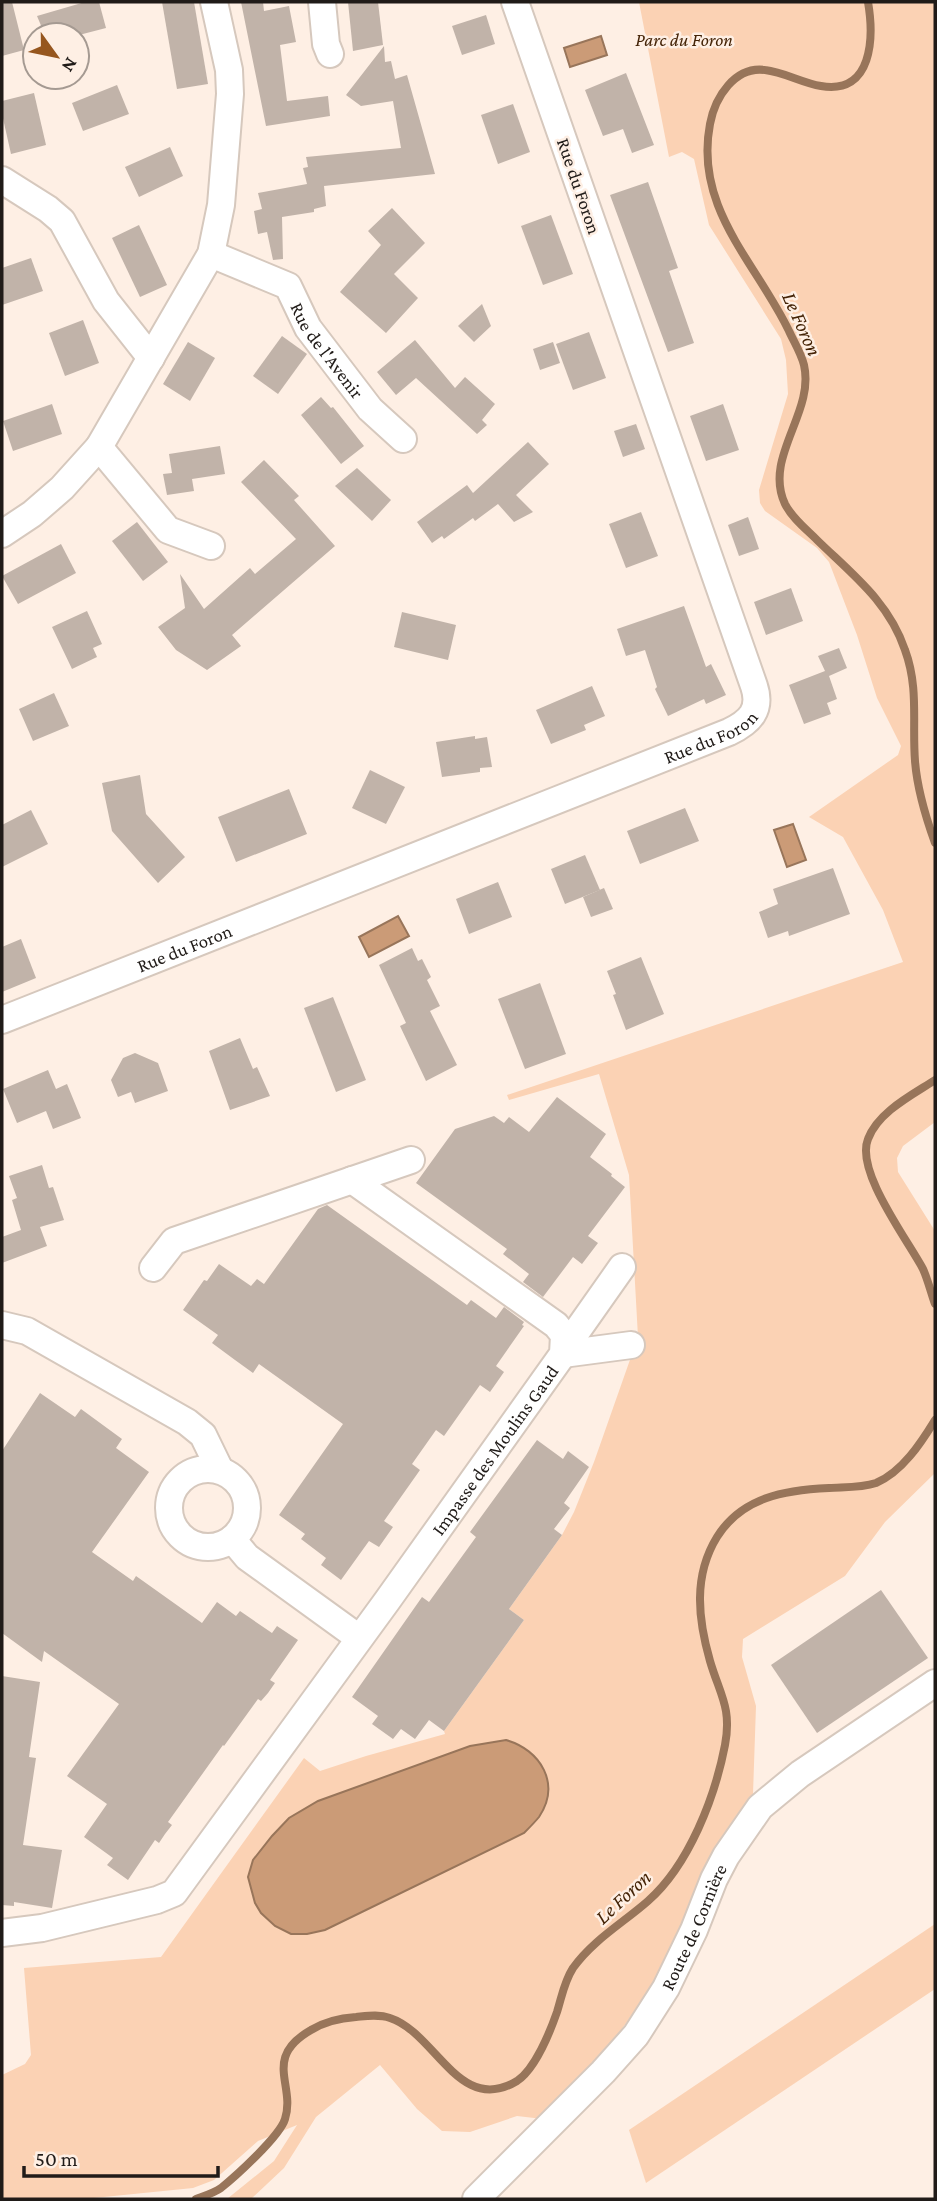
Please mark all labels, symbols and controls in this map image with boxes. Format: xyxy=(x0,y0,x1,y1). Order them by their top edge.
north arrow xyxy=(21,21,91,91)
park label: Parc du Foron xyxy=(635,29,733,50)
text: N xyxy=(57,54,82,76)
street label: Rue du Foron xyxy=(553,135,605,237)
water label: Le Foron xyxy=(777,288,827,360)
street label: Rue de l'Avenir xyxy=(287,299,368,402)
street label: Rue du Foron xyxy=(661,707,762,767)
street label: Rue du Foron xyxy=(134,920,235,976)
street label: Impasse des Moulins Gaud xyxy=(427,1361,562,1539)
street label: Route de Cornière xyxy=(656,1860,731,1993)
water label: Le Foron xyxy=(590,1865,656,1929)
scale bar xyxy=(24,2134,219,2178)
text: 50 m xyxy=(35,2147,78,2171)

